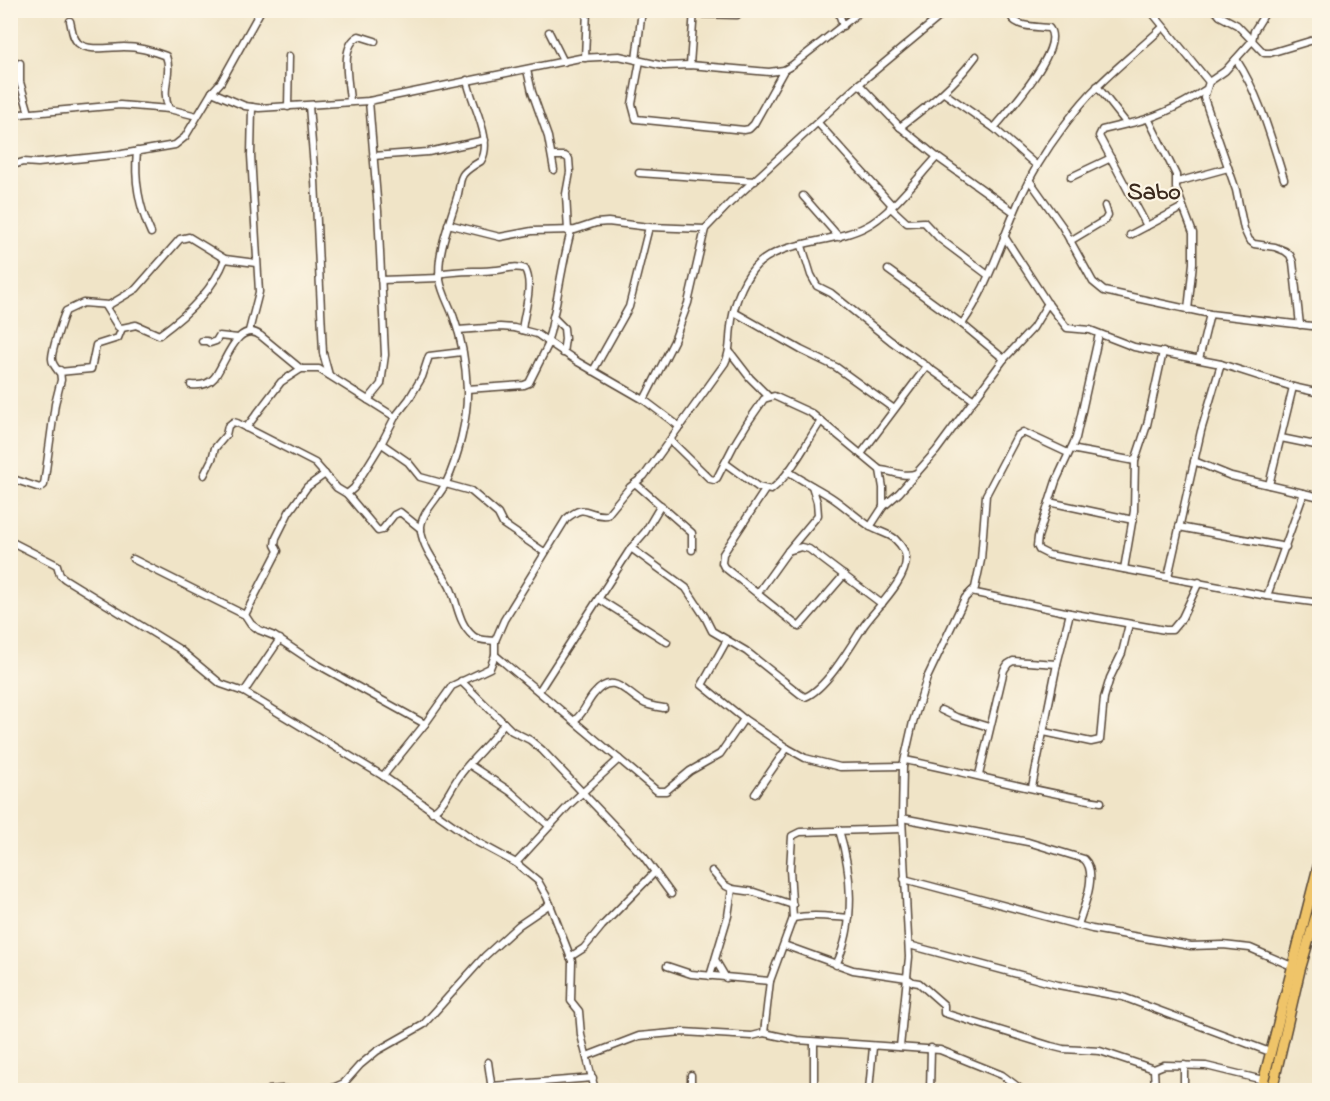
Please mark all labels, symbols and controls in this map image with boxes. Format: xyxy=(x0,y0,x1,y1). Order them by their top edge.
district label: Sabo xyxy=(1127,176,1181,211)

